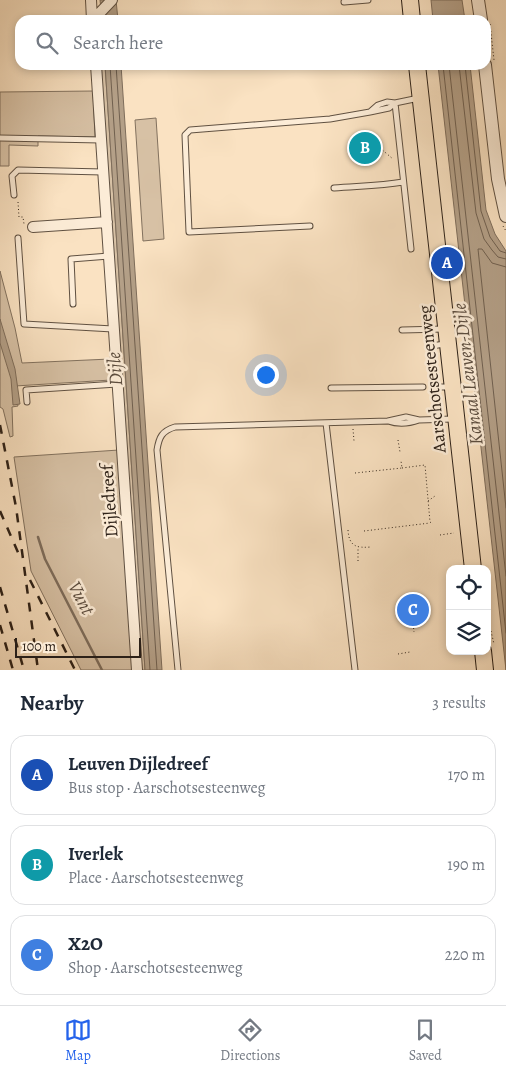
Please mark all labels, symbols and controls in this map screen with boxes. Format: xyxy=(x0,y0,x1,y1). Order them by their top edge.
search box xyxy=(15,15,491,70)
icon: search xyxy=(33,29,61,57)
text: Search here xyxy=(73,30,163,56)
pin: B xyxy=(349,129,381,167)
pin: A xyxy=(431,244,463,282)
water label: Kanaal Leuven-Dijle xyxy=(446,301,490,446)
street label: Aarschotsesteenweg xyxy=(412,304,452,455)
water label: Dijle xyxy=(101,351,129,387)
your location xyxy=(253,362,279,388)
street label: Dijledreef xyxy=(94,461,124,538)
map controls xyxy=(446,565,491,655)
button: locate xyxy=(446,565,491,610)
water label: Vunt xyxy=(62,577,101,621)
pin: C xyxy=(397,591,429,629)
button: layers xyxy=(446,610,491,655)
scale bar xyxy=(15,635,141,658)
text: 100 m xyxy=(22,637,56,656)
text: Nearby xyxy=(20,689,83,717)
text: 3 results xyxy=(432,692,486,714)
text: Leuven Dijledreef xyxy=(68,751,208,777)
text: A xyxy=(32,764,42,786)
text: 170 m xyxy=(448,764,485,786)
text: Bus stop · Aarschotsesteenweg xyxy=(68,777,266,799)
text: Iverlek xyxy=(68,841,123,867)
text: B xyxy=(32,854,42,876)
text: 190 m xyxy=(447,854,485,876)
text: Place · Aarschotsesteenweg xyxy=(68,867,244,889)
text: X2O xyxy=(68,931,103,957)
text: C xyxy=(32,944,42,966)
text: 220 m xyxy=(445,944,485,966)
text: Shop · Aarschotsesteenweg xyxy=(68,957,243,979)
tab: Map xyxy=(64,1016,92,1065)
tab: Directions xyxy=(220,1016,280,1065)
tab: Saved xyxy=(409,1016,442,1065)

